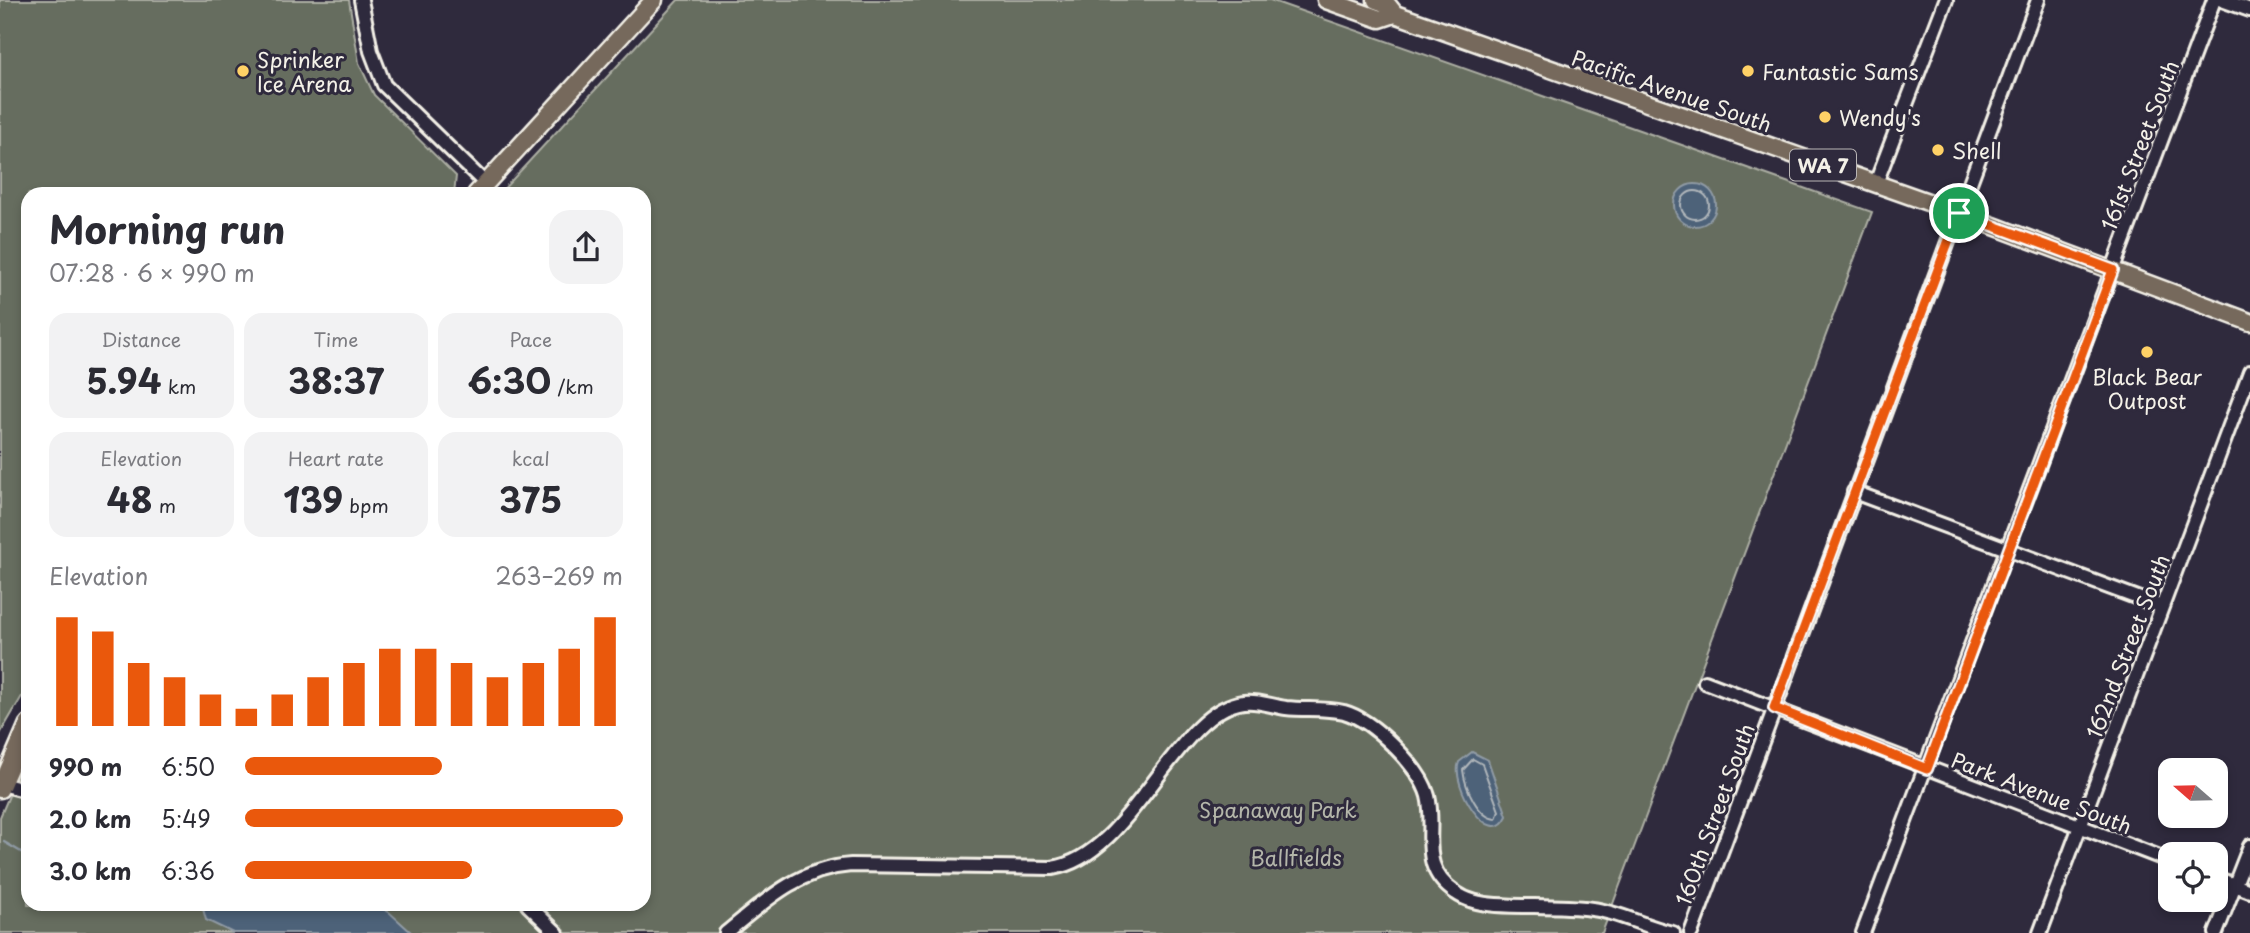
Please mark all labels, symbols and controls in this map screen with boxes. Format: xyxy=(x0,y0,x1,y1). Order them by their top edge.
street label: Pacific Avenue South xyxy=(1568,41,1776,139)
place label: Sprinker Ice Arena xyxy=(257,43,351,99)
place label: Fantastic Sams xyxy=(1762,55,1919,87)
street label: 161st Street South xyxy=(2092,55,2186,235)
marker: Sprinker Ice Arena xyxy=(235,63,251,79)
marker: Fantastic Sams xyxy=(1740,63,1756,79)
place label: Wendy's xyxy=(1839,101,1921,133)
marker: Wendy's xyxy=(1817,109,1833,125)
place label: Shell xyxy=(1952,134,2001,166)
marker: Shell xyxy=(1930,142,1946,158)
road number: WA 7 xyxy=(1790,150,1856,181)
pin xyxy=(1929,183,1989,243)
icon: arrive xyxy=(1940,194,1978,232)
text: Morning run xyxy=(49,200,285,257)
button: share xyxy=(549,210,623,284)
text: 07:28 · 6 × 990 m xyxy=(49,255,255,290)
text: Distance xyxy=(101,325,181,353)
text: Time xyxy=(314,325,358,353)
text: Pace xyxy=(509,325,552,353)
marker: Black Bear Outpost xyxy=(2139,344,2155,360)
text: 5.94 xyxy=(86,353,161,406)
text: 38:37 xyxy=(288,353,384,406)
text: 6:30 xyxy=(467,353,551,406)
place label: Black Bear Outpost xyxy=(2092,360,2202,416)
text: km xyxy=(161,372,196,400)
text: /km xyxy=(551,372,594,400)
text: Elevation xyxy=(100,444,182,472)
text: Heart rate xyxy=(288,444,384,472)
text: kcal xyxy=(512,444,550,472)
text: 48 xyxy=(107,472,153,525)
text: 139 xyxy=(283,472,343,525)
text: 375 xyxy=(499,472,562,525)
text: m xyxy=(153,491,176,519)
text: bpm xyxy=(343,491,389,519)
street label: 162nd Street South xyxy=(2077,549,2177,743)
text: Elevation xyxy=(49,558,148,593)
text: 263–269 m xyxy=(495,558,623,593)
street label: 160th Street South xyxy=(1666,719,1762,909)
street label: Park Avenue South xyxy=(1947,743,2137,841)
text: 990 m xyxy=(49,749,122,784)
text: 6:50 xyxy=(161,749,215,784)
north arrow xyxy=(2158,758,2228,828)
map controls xyxy=(2158,758,2228,912)
park label: Spanaway Park xyxy=(1199,793,1357,825)
text: 2.0 km xyxy=(49,801,131,836)
text: 5:49 xyxy=(161,801,211,836)
park label: Ballfields xyxy=(1250,841,1342,873)
button: locate xyxy=(2158,842,2228,912)
text: 3.0 km xyxy=(49,853,131,888)
text: 6:36 xyxy=(161,853,215,888)

